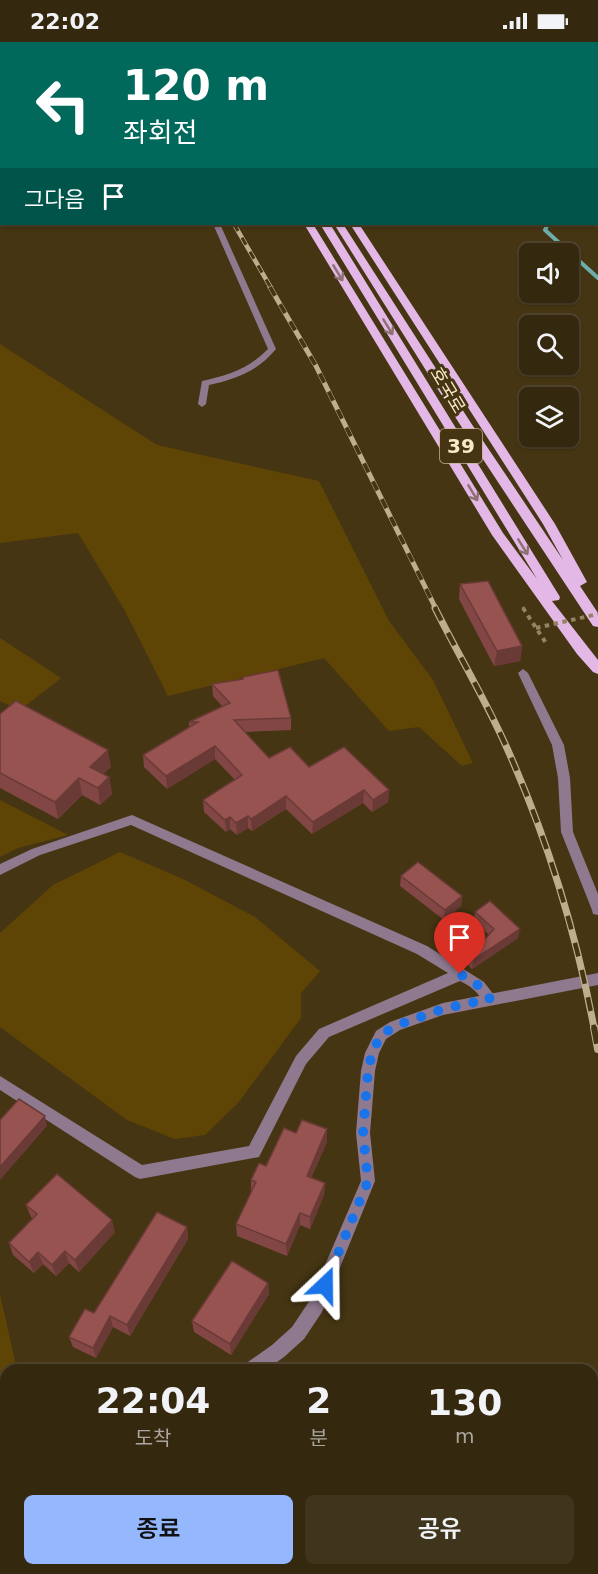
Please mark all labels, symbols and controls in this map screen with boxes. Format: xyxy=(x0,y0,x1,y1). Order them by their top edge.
text: 22:02 xyxy=(30,9,100,34)
text: 120 m xyxy=(123,61,269,110)
icon: left xyxy=(24,66,102,144)
text: 좌회전 xyxy=(123,117,198,148)
icon: arrive xyxy=(97,180,130,213)
text: 그다음 xyxy=(24,187,85,212)
map controls xyxy=(519,243,579,447)
button: sound xyxy=(519,243,579,303)
one-way arrow xyxy=(333,264,345,281)
button: search xyxy=(519,315,579,375)
one-way arrow xyxy=(383,318,395,335)
street label: 호국로 xyxy=(426,363,470,417)
button: layers xyxy=(519,387,579,447)
road number: 39 xyxy=(440,429,482,463)
one-way arrow xyxy=(467,484,479,501)
one-way arrow xyxy=(518,538,530,555)
pin xyxy=(434,912,485,974)
icon: arrive xyxy=(443,921,476,954)
position arrow xyxy=(293,1253,357,1317)
text: 22:04 xyxy=(96,1380,210,1421)
text: 2 xyxy=(306,1380,331,1421)
text: 130 xyxy=(427,1382,502,1423)
text: m xyxy=(455,1424,474,1448)
text: 도착 xyxy=(135,1426,172,1450)
text: 분 xyxy=(310,1426,328,1450)
button: 종료 xyxy=(24,1495,293,1564)
button: 공유 xyxy=(305,1495,574,1564)

